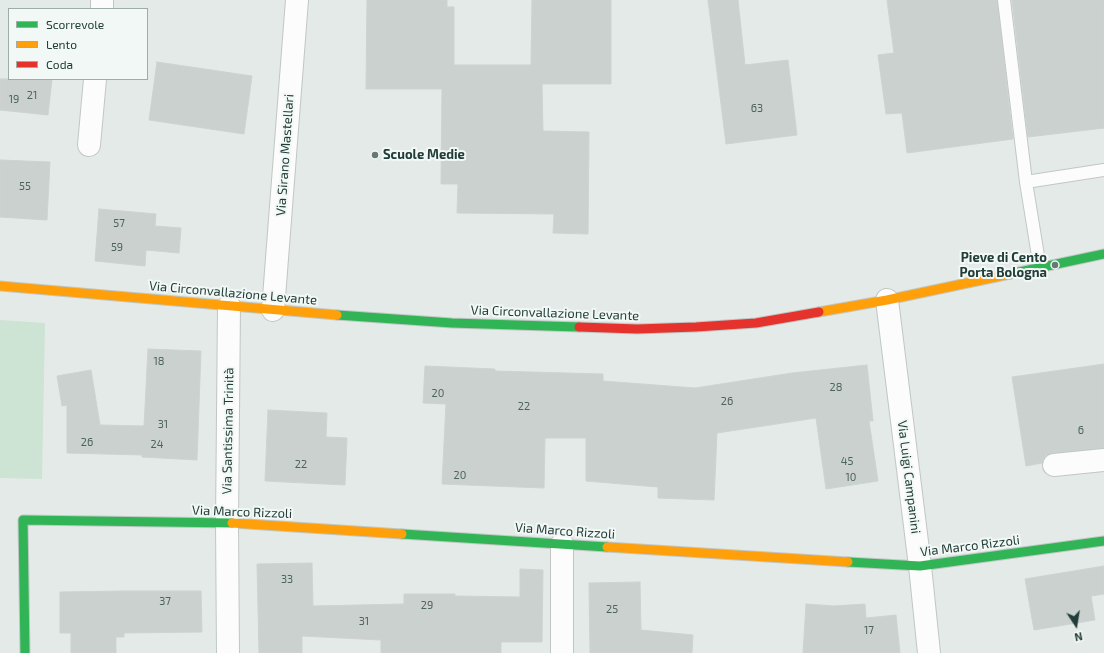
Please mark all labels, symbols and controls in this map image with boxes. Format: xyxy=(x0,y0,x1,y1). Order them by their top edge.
legend xyxy=(8,8,148,80)
text: Scorrevole xyxy=(46,17,104,31)
text: Lento xyxy=(46,37,77,51)
text: Coda xyxy=(46,57,73,71)
house number: 21 xyxy=(27,88,37,102)
house number: 19 xyxy=(9,92,19,106)
street label: Via Sirano Mastellari xyxy=(273,93,297,217)
house number: 63 xyxy=(751,101,763,115)
place label: Scuole Medie xyxy=(383,147,465,163)
marker: Scuole Medie xyxy=(370,150,380,160)
house number: 55 xyxy=(19,179,31,193)
house number: 57 xyxy=(113,216,125,230)
house number: 59 xyxy=(111,240,123,254)
place label: Pieve di Cento Porta Bologna xyxy=(960,250,1047,281)
marker: Pieve di Cento Porta Bologna xyxy=(1050,260,1060,270)
street label: Via Circonvallazione Levante xyxy=(148,278,318,308)
street label: Via Circonvallazione Levante xyxy=(470,302,640,324)
house number: 18 xyxy=(153,354,165,368)
street label: Via Santissima Trinità xyxy=(219,367,237,495)
house number: 28 xyxy=(830,380,842,394)
house number: 20 xyxy=(432,386,444,400)
house number: 26 xyxy=(721,394,733,408)
house number: 22 xyxy=(518,399,530,413)
house number: 31 xyxy=(158,417,168,431)
street label: Via Luigi Campanini xyxy=(894,419,924,535)
house number: 6 xyxy=(1078,423,1084,437)
house number: 26 xyxy=(81,435,93,449)
house number: 24 xyxy=(151,437,163,451)
house number: 45 xyxy=(841,454,853,468)
house number: 22 xyxy=(295,457,307,471)
house number: 20 xyxy=(454,468,466,482)
house number: 10 xyxy=(845,470,857,484)
street label: Via Marco Rizzoli xyxy=(192,502,292,522)
street label: Via Marco Rizzoli xyxy=(514,520,616,542)
street label: Via Marco Rizzoli xyxy=(919,532,1021,560)
house number: 33 xyxy=(281,572,293,586)
house number: 37 xyxy=(159,594,171,608)
house number: 29 xyxy=(421,598,433,612)
house number: 25 xyxy=(606,602,618,616)
north arrow xyxy=(1056,605,1096,645)
house number: 31 xyxy=(359,614,369,628)
house number: 17 xyxy=(864,623,874,637)
text: N xyxy=(1073,630,1084,644)

